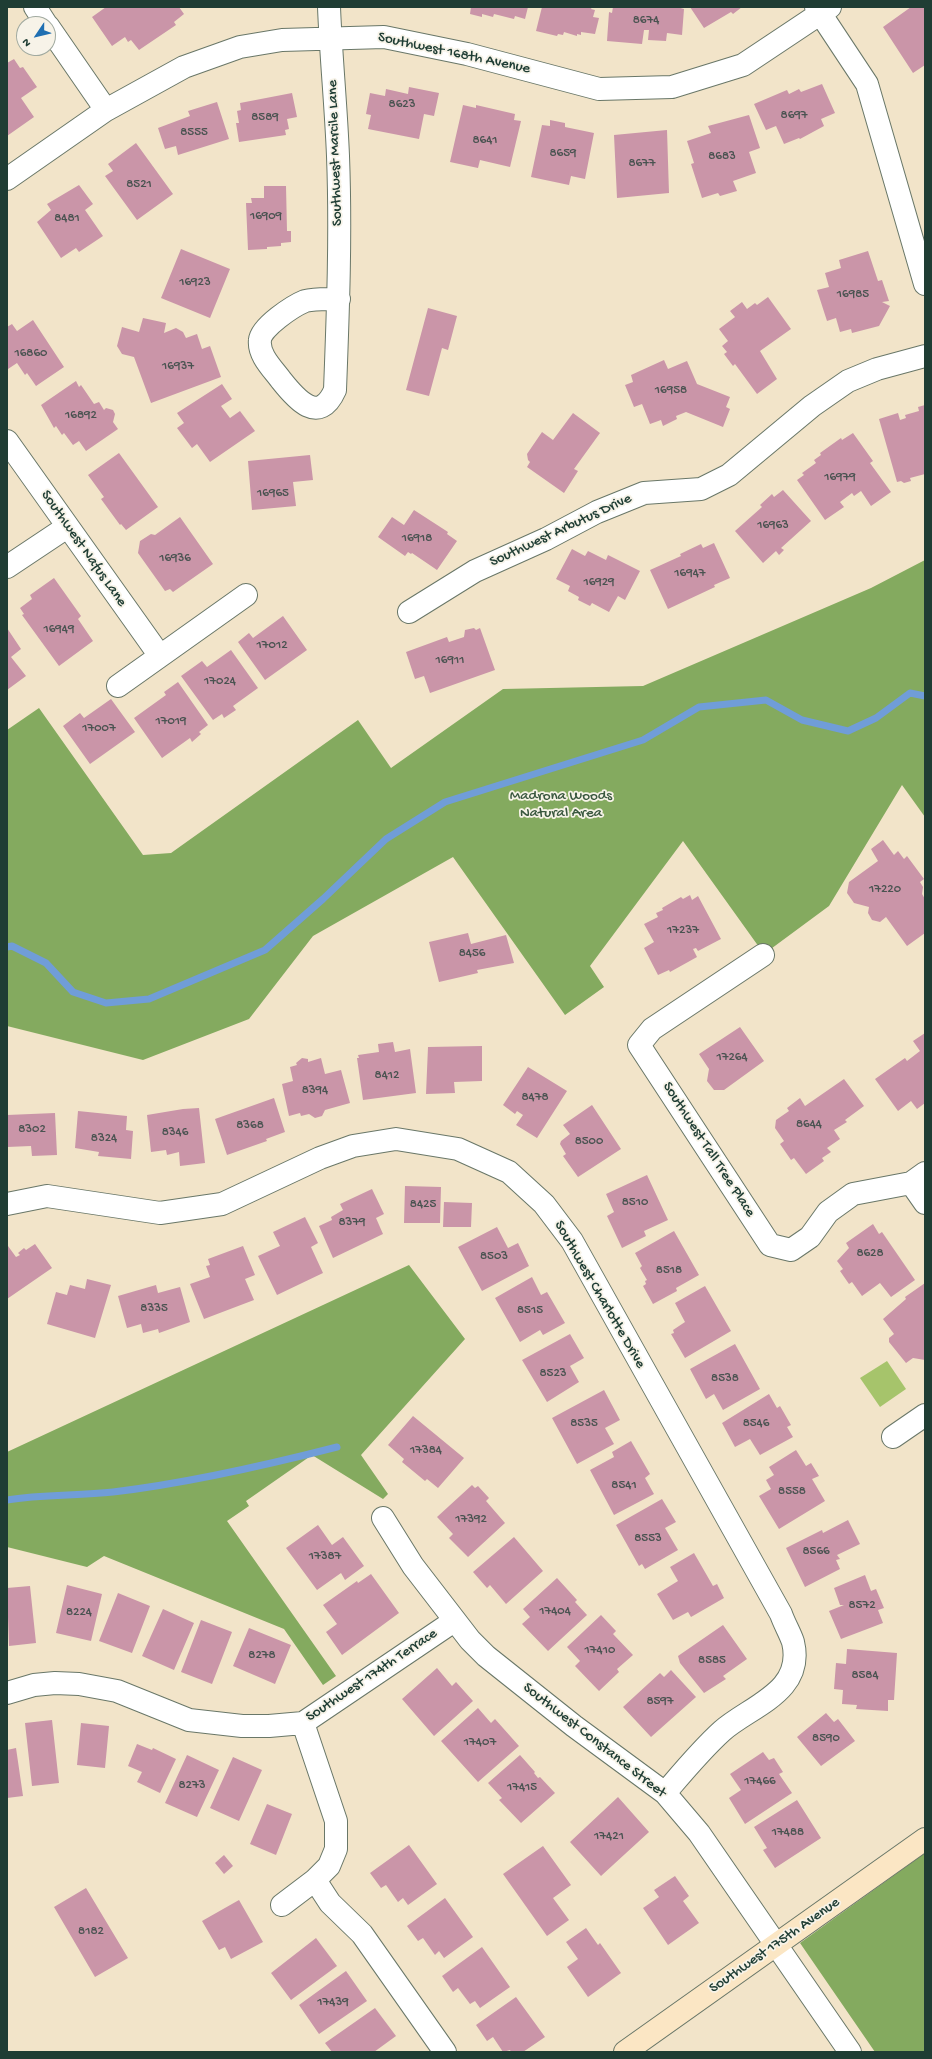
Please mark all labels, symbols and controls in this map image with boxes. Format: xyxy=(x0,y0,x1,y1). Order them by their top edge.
house number: 8674 xyxy=(633,13,659,29)
north arrow xyxy=(16,16,56,56)
street label: Southwest 168th Avenue xyxy=(376,29,532,79)
text: N xyxy=(20,36,34,49)
street label: Southwest Marcile Lane xyxy=(324,80,348,226)
house number: 8623 xyxy=(389,97,415,113)
house number: 8697 xyxy=(781,108,807,124)
house number: 8589 xyxy=(251,110,279,126)
house number: 8555 xyxy=(180,125,208,141)
house number: 8641 xyxy=(472,133,498,149)
house number: 8659 xyxy=(549,146,577,162)
house number: 8683 xyxy=(708,149,736,165)
house number: 8677 xyxy=(628,156,656,172)
house number: 8521 xyxy=(126,177,152,193)
house number: 16909 xyxy=(250,209,282,225)
house number: 8481 xyxy=(54,211,80,227)
house number: 16923 xyxy=(179,275,211,291)
house number: 16985 xyxy=(837,287,869,303)
house number: 16860 xyxy=(15,346,47,362)
house number: 16937 xyxy=(162,359,194,375)
house number: 16958 xyxy=(655,383,687,399)
house number: 16892 xyxy=(65,408,97,424)
house number: 16979 xyxy=(824,470,856,486)
house number: 16965 xyxy=(257,486,289,502)
street label: Southwest Nafus Lane xyxy=(36,487,130,611)
street label: Southwest Arbutus Drive xyxy=(487,490,635,572)
house number: 16963 xyxy=(757,518,789,534)
house number: 16918 xyxy=(402,531,432,547)
house number: 16936 xyxy=(159,551,191,567)
house number: 16947 xyxy=(674,566,706,582)
house number: 16929 xyxy=(583,575,615,591)
house number: 16949 xyxy=(43,622,75,638)
house number: 17012 xyxy=(256,638,288,654)
house number: 16911 xyxy=(436,653,464,669)
house number: 17024 xyxy=(204,674,236,690)
house number: 17019 xyxy=(155,714,187,730)
house number: 17007 xyxy=(82,721,116,737)
park label: Madrona Woods Natural Area xyxy=(510,788,612,823)
house number: 17220 xyxy=(869,882,901,898)
house number: 17237 xyxy=(667,923,699,939)
house number: 8456 xyxy=(459,946,485,962)
house number: 17264 xyxy=(716,1050,748,1066)
house number: 8412 xyxy=(375,1068,399,1084)
street label: Southwest Tall Tree Place xyxy=(658,1079,758,1221)
house number: 8394 xyxy=(302,1083,328,1099)
house number: 8478 xyxy=(521,1090,549,1106)
house number: 8644 xyxy=(796,1117,822,1133)
house number: 8368 xyxy=(236,1118,264,1134)
house number: 8302 xyxy=(18,1122,46,1138)
house number: 8346 xyxy=(162,1125,188,1141)
house number: 8324 xyxy=(91,1131,117,1147)
house number: 8500 xyxy=(575,1134,603,1150)
house number: 8510 xyxy=(622,1195,648,1211)
house number: 8425 xyxy=(410,1197,436,1213)
house number: 8379 xyxy=(338,1215,366,1231)
street label: Southwest Charlotte Drive xyxy=(549,1218,649,1372)
house number: 8628 xyxy=(856,1246,884,1262)
house number: 8503 xyxy=(480,1249,508,1265)
house number: 8518 xyxy=(656,1263,682,1279)
house number: 8335 xyxy=(140,1301,168,1317)
house number: 8515 xyxy=(517,1303,543,1319)
house number: 8523 xyxy=(539,1366,567,1382)
house number: 8538 xyxy=(711,1371,739,1387)
house number: 8535 xyxy=(570,1416,598,1432)
house number: 8546 xyxy=(743,1416,769,1432)
house number: 17384 xyxy=(410,1443,442,1459)
house number: 8541 xyxy=(611,1478,637,1494)
house number: 8558 xyxy=(778,1484,806,1500)
house number: 17392 xyxy=(455,1512,487,1528)
house number: 8553 xyxy=(634,1531,662,1547)
house number: 8566 xyxy=(802,1544,830,1560)
house number: 17387 xyxy=(309,1549,341,1565)
house number: 8572 xyxy=(848,1598,876,1614)
house number: 17404 xyxy=(539,1604,571,1620)
house number: 8224 xyxy=(66,1605,92,1621)
street label: Southwest 174th Terrace xyxy=(303,1625,441,1727)
house number: 17410 xyxy=(585,1643,615,1659)
house number: 8278 xyxy=(248,1648,276,1664)
house number: 8585 xyxy=(698,1653,726,1669)
house number: 8584 xyxy=(851,1668,879,1684)
street label: Southwest Constance Street xyxy=(519,1679,669,1803)
house number: 8597 xyxy=(646,1694,674,1710)
house number: 8590 xyxy=(812,1731,840,1747)
house number: 17407 xyxy=(464,1735,496,1751)
house number: 17466 xyxy=(744,1774,776,1790)
house number: 8273 xyxy=(178,1778,206,1794)
house number: 17415 xyxy=(507,1780,537,1796)
house number: 17488 xyxy=(772,1825,804,1841)
house number: 17421 xyxy=(594,1829,624,1845)
street label: Southwest 175th Avenue xyxy=(706,1894,844,1998)
house number: 8182 xyxy=(78,1924,104,1940)
house number: 17439 xyxy=(317,1995,349,2011)

